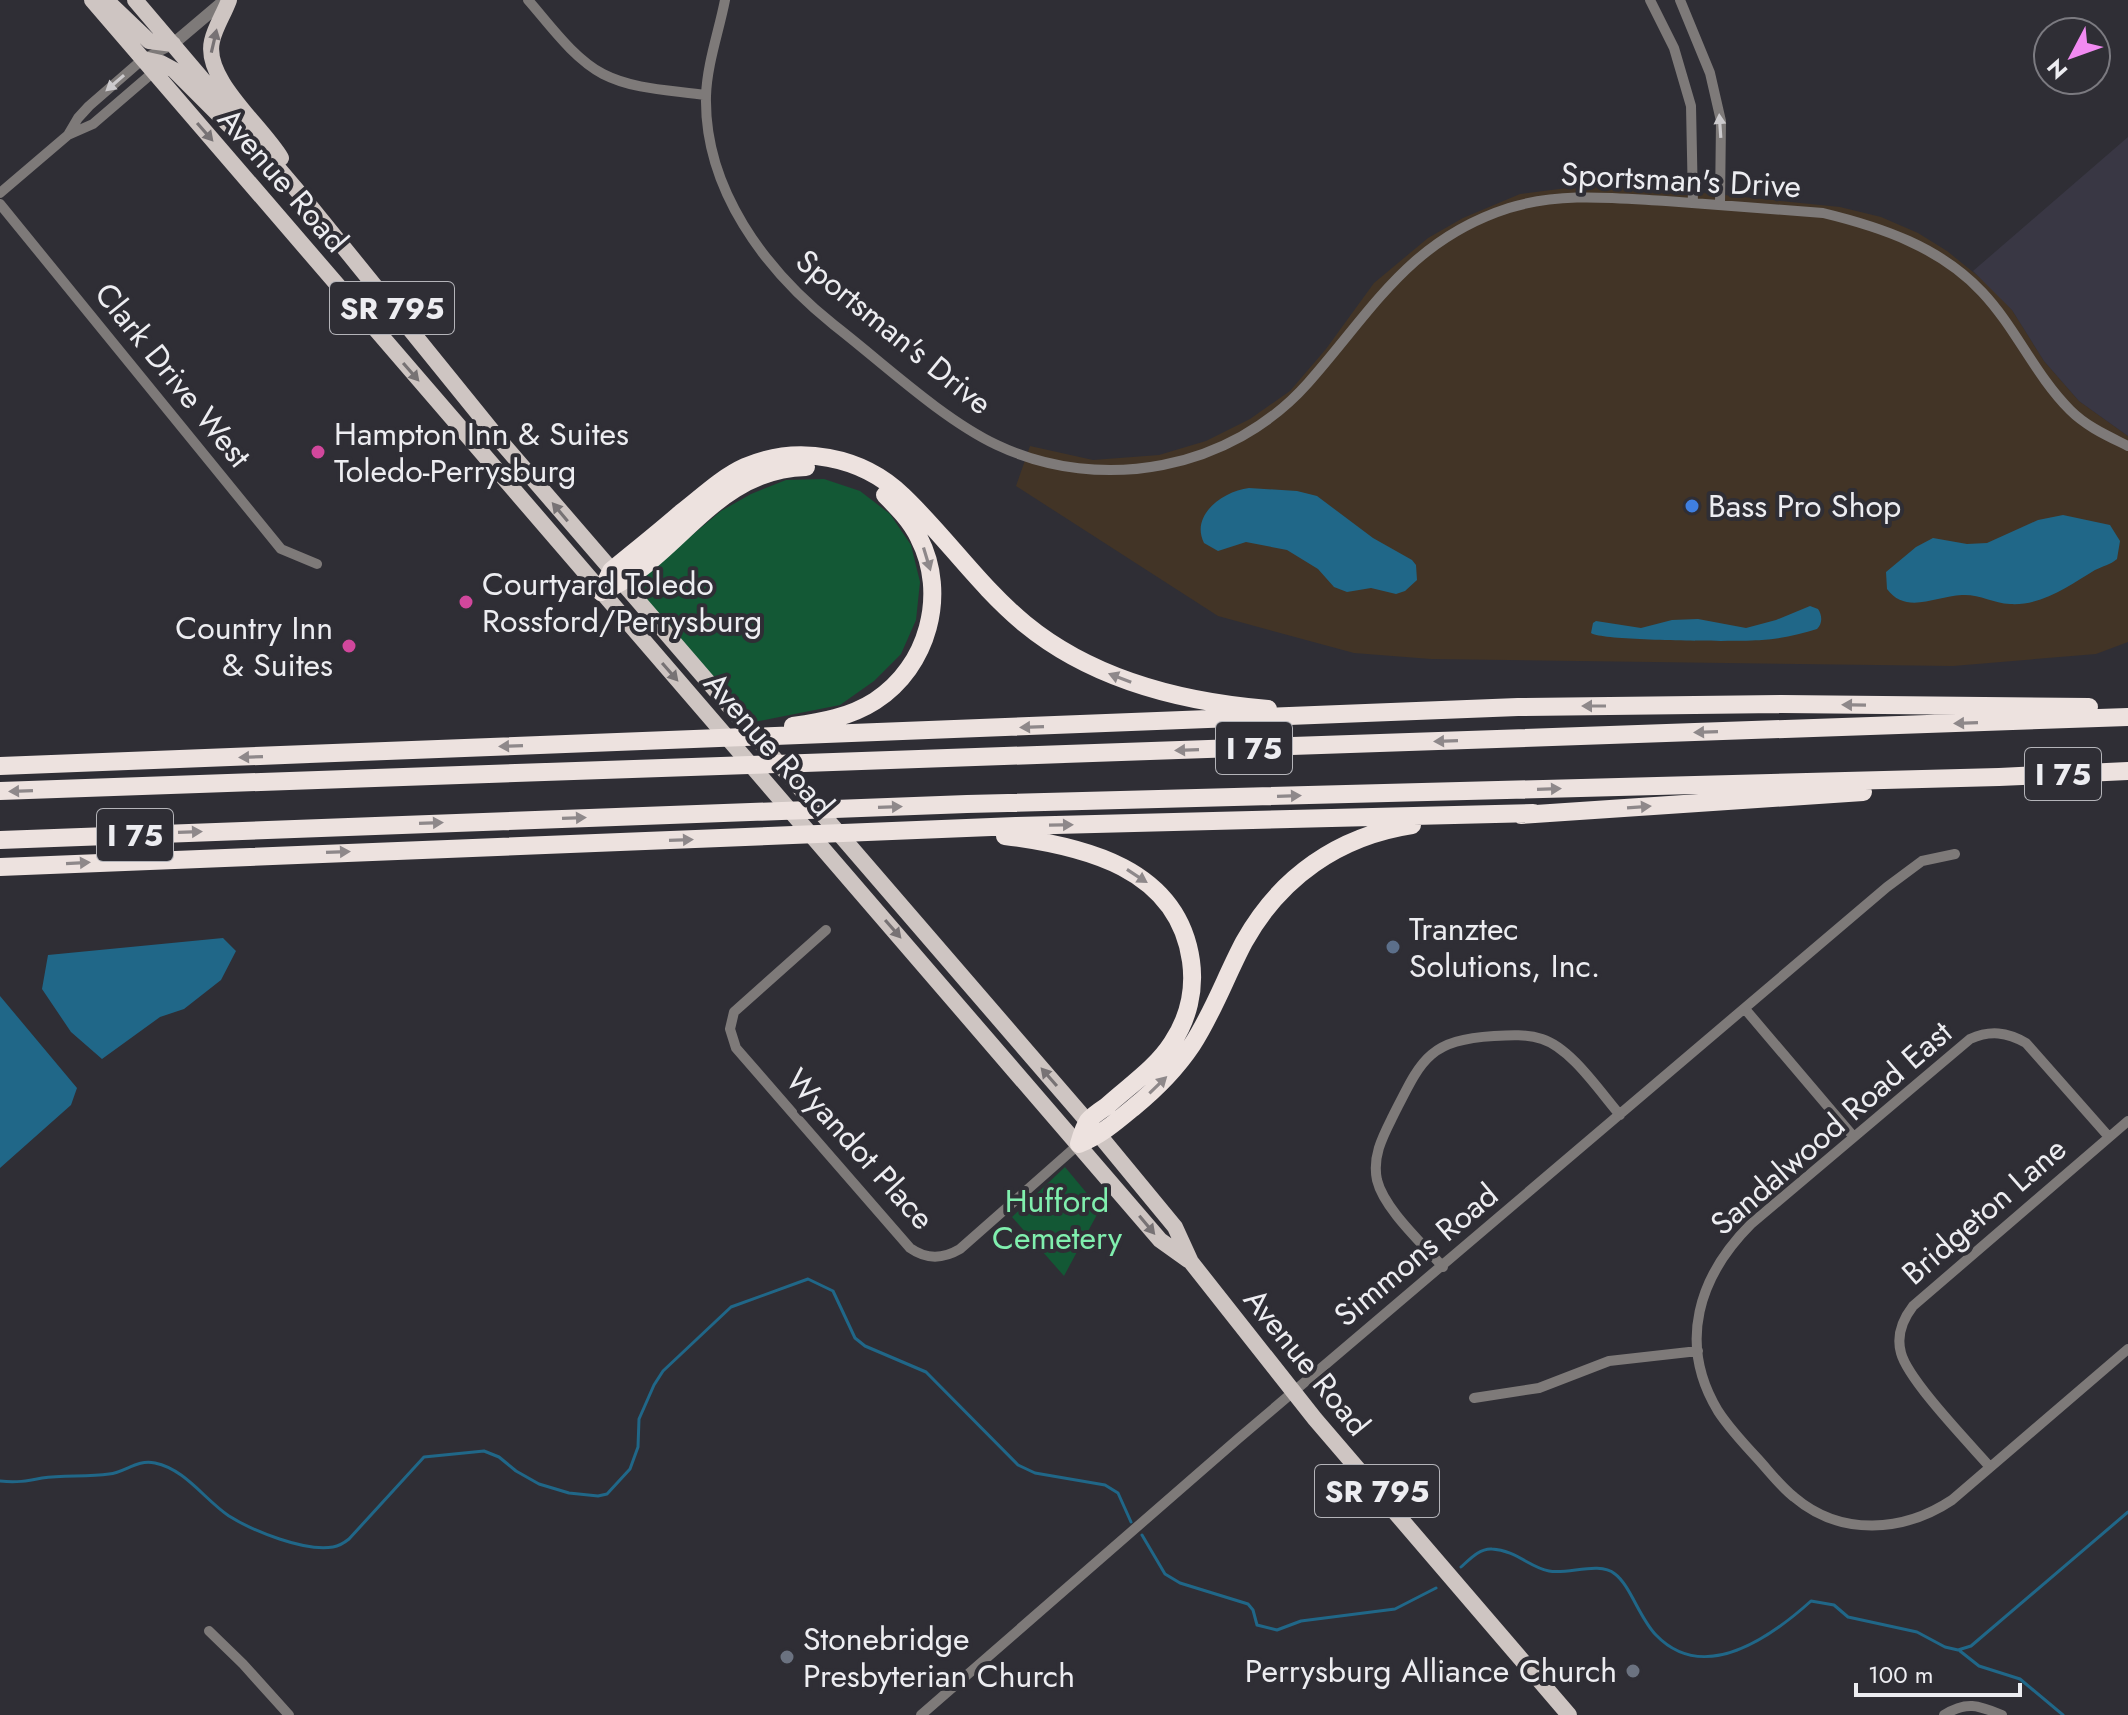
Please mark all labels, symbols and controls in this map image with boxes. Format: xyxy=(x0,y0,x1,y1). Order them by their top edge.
north arrow xyxy=(2032,16,2112,96)
one-way arrow xyxy=(208,29,221,54)
text: N xyxy=(2039,52,2075,86)
one-way arrow xyxy=(106,74,125,92)
street label: Avenue Road xyxy=(207,98,359,262)
one-way arrow xyxy=(1713,113,1726,138)
one-way arrow xyxy=(196,122,213,142)
street label: Sportsman's Drive xyxy=(1560,151,1802,209)
street label: Sportsman's Drive xyxy=(786,238,1002,426)
street label: Clark Drive West xyxy=(84,273,262,478)
road number: SR 795 xyxy=(330,282,454,334)
one-way arrow xyxy=(402,361,419,381)
place label: Hampton Inn & Suites Toledo-Perrysburg xyxy=(334,411,629,494)
marker: Hampton Inn & Suites Toledo-Perrysburg xyxy=(309,443,327,461)
place label: Bass Pro Shop xyxy=(1708,483,1901,529)
marker: Bass Pro Shop xyxy=(1683,497,1701,515)
one-way arrow xyxy=(552,502,569,522)
one-way arrow xyxy=(921,547,934,571)
place label: Courtyard Toledo Rossford/Perrysburg xyxy=(482,561,762,644)
marker: Courtyard Toledo Rossford/Perrysburg xyxy=(457,593,475,611)
place label: Country Inn & Suites xyxy=(175,605,333,688)
marker: Country Inn & Suites xyxy=(340,637,358,655)
one-way arrow xyxy=(661,662,678,682)
street label: Avenue Road xyxy=(693,662,845,826)
one-way arrow xyxy=(1108,671,1132,684)
one-way arrow xyxy=(1841,699,1866,712)
one-way arrow xyxy=(1581,700,1606,712)
one-way arrow xyxy=(1953,716,1978,729)
one-way arrow xyxy=(1019,721,1044,734)
road number: I 75 xyxy=(1216,722,1292,774)
one-way arrow xyxy=(1693,725,1718,738)
one-way arrow xyxy=(1433,734,1458,747)
one-way arrow xyxy=(498,740,523,753)
one-way arrow xyxy=(1174,744,1199,757)
road number: I 75 xyxy=(2025,748,2101,800)
one-way arrow xyxy=(238,750,263,763)
one-way arrow xyxy=(1537,783,1562,795)
one-way arrow xyxy=(8,784,33,797)
one-way arrow xyxy=(1277,790,1302,802)
one-way arrow xyxy=(1627,800,1652,813)
one-way arrow xyxy=(878,801,903,814)
road number: I 75 xyxy=(97,809,173,861)
one-way arrow xyxy=(562,812,587,825)
one-way arrow xyxy=(419,817,444,830)
one-way arrow xyxy=(1049,819,1074,832)
one-way arrow xyxy=(178,826,203,839)
one-way arrow xyxy=(669,833,694,846)
one-way arrow xyxy=(326,845,351,858)
one-way arrow xyxy=(66,857,91,870)
one-way arrow xyxy=(1126,868,1148,883)
place label: Tranztec Solutions, Inc. xyxy=(1409,906,1600,989)
one-way arrow xyxy=(884,919,901,939)
marker: Tranztec Solutions, Inc. xyxy=(1384,938,1402,956)
street label: Sandalwood Road East xyxy=(1700,1010,1962,1246)
street label: Wyandot Place xyxy=(775,1058,945,1240)
one-way arrow xyxy=(1040,1067,1058,1086)
one-way arrow xyxy=(1148,1076,1167,1094)
street label: Bridgeton Lane xyxy=(1892,1126,2076,1296)
street label: Simmons Road xyxy=(1324,1173,1508,1337)
park label: Hufford Cemetery xyxy=(992,1178,1123,1261)
one-way arrow xyxy=(1138,1214,1155,1234)
street label: Avenue Road xyxy=(1233,1278,1381,1446)
road number: SR 795 xyxy=(1315,1465,1439,1517)
place label: Stonebridge Presbyterian Church xyxy=(803,1616,1075,1699)
scale bar xyxy=(1856,1647,2020,1697)
marker: Stonebridge Presbyterian Church xyxy=(778,1648,796,1666)
place label: Perrysburg Alliance Church xyxy=(1245,1648,1617,1694)
text: 100 m xyxy=(1868,1657,1934,1692)
marker: Perrysburg Alliance Church xyxy=(1624,1662,1642,1680)

